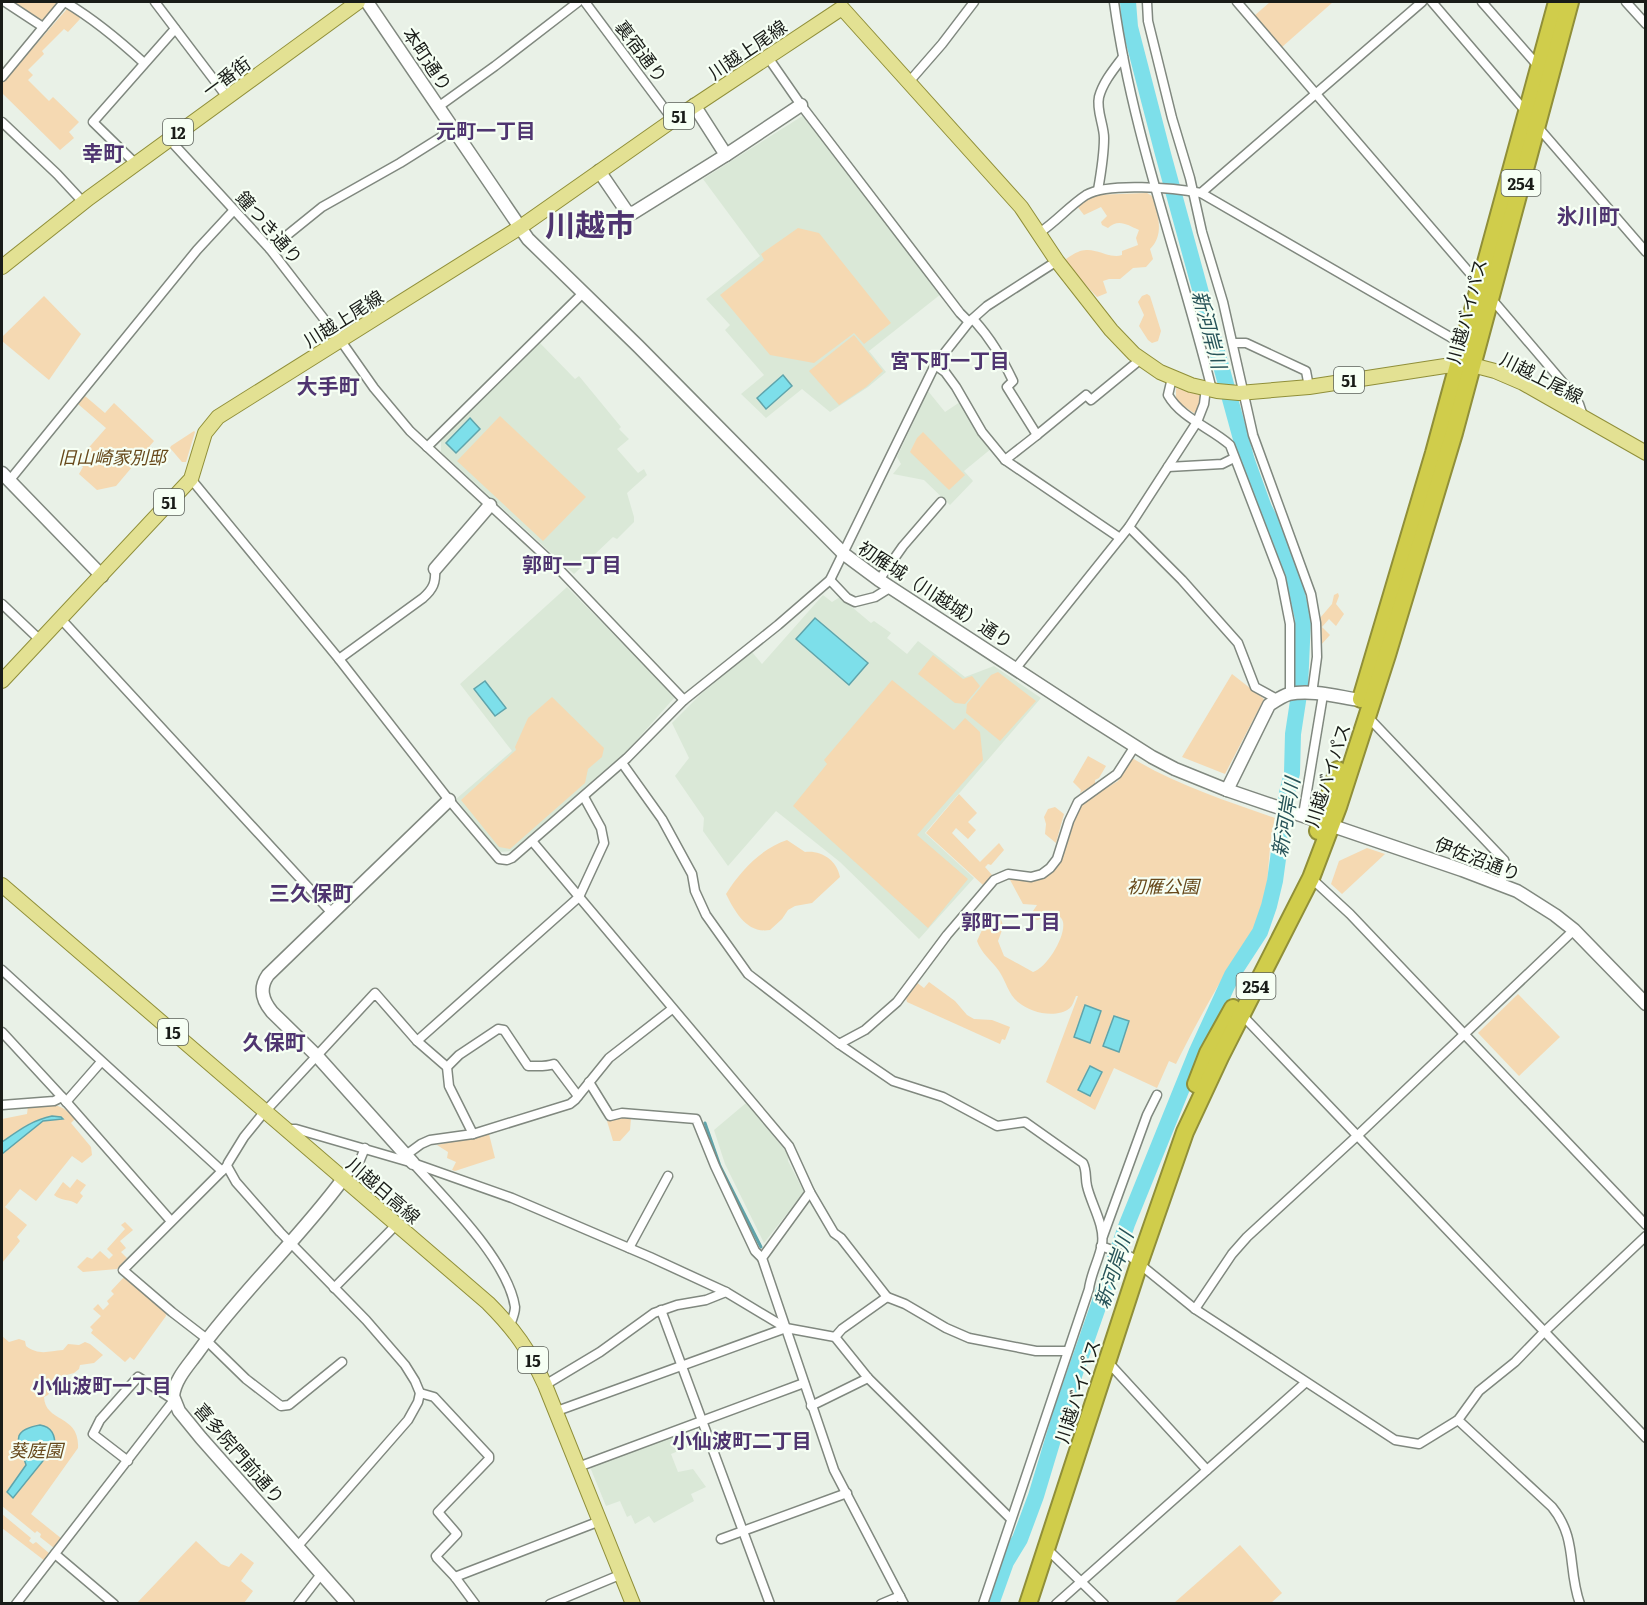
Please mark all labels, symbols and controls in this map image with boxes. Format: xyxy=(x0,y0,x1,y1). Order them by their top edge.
street label: 川越上尾線 xyxy=(702,13,792,85)
street label: 裏宿通り xyxy=(610,14,674,88)
street label: 本町通り xyxy=(397,22,459,96)
street label: 一番街 xyxy=(196,49,256,103)
road number: 51 xyxy=(664,103,694,129)
district label: 元町一丁目 xyxy=(436,114,536,144)
road number: 12 xyxy=(163,119,193,145)
district label: 幸町 xyxy=(82,136,124,167)
road number: 254 xyxy=(1502,170,1540,196)
street label: 鐘つき通り xyxy=(230,184,310,270)
district label: 氷川町 xyxy=(1557,199,1620,230)
district label: 川越市 xyxy=(545,201,635,245)
street label: 川越バイパス xyxy=(1439,256,1493,366)
street label: 川越上尾線 xyxy=(298,283,388,353)
water label: 新河岸川 xyxy=(1186,286,1236,373)
district label: 宮下町一丁目 xyxy=(890,344,1010,374)
street label: 川越上尾線 xyxy=(1496,345,1588,409)
road number: 51 xyxy=(1334,367,1364,393)
district label: 大手町 xyxy=(297,369,360,400)
park label: 旧山崎家別邸 xyxy=(58,443,169,470)
road number: 51 xyxy=(154,489,184,515)
street label: 初雁城（川越城）通り xyxy=(853,534,1019,654)
district label: 郭町一丁目 xyxy=(522,548,622,578)
street label: 川越バイパス xyxy=(1298,720,1356,830)
water label: 新河岸川 xyxy=(1262,773,1306,859)
street label: 伊佐沼通り xyxy=(1431,829,1525,887)
park label: 初雁公園 xyxy=(1127,872,1202,899)
district label: 三久保町 xyxy=(269,876,353,907)
district label: 郭町二丁目 xyxy=(961,905,1061,935)
road number: 254 xyxy=(1236,973,1276,999)
road number: 15 xyxy=(158,1019,188,1045)
district label: 久保町 xyxy=(243,1025,306,1056)
street label: 川越日高線 xyxy=(341,1150,427,1230)
water label: 新河岸川 xyxy=(1085,1224,1140,1312)
street label: 川越バイパス xyxy=(1048,1336,1106,1446)
road number: 15 xyxy=(518,1347,548,1373)
district label: 小仙波町一丁目 xyxy=(32,1369,172,1399)
street label: 喜多院門前通り xyxy=(188,1397,292,1509)
district label: 小仙波町二丁目 xyxy=(672,1424,812,1454)
park label: 葵庭園 xyxy=(9,1436,66,1463)

